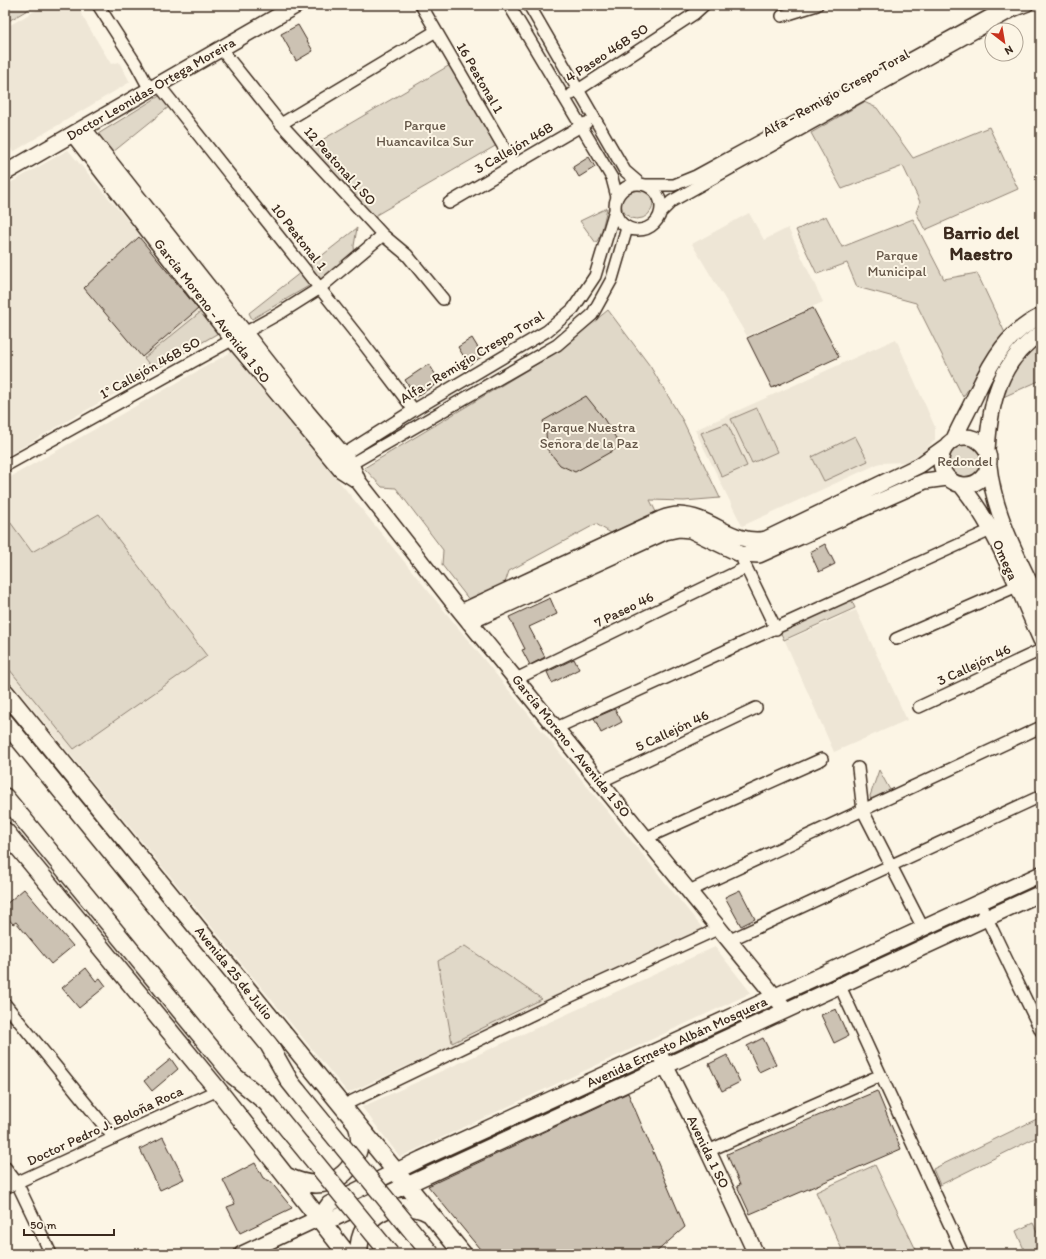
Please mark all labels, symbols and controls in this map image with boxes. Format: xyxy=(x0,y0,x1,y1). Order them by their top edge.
street label: 4 Paseo 46B SO xyxy=(562,20,652,86)
north arrow xyxy=(984,22,1024,62)
street label: Doctor Leonidas Ortega Moreira xyxy=(64,33,239,144)
street label: 16 Peatonal 1 xyxy=(453,40,507,117)
text: N xyxy=(1002,43,1015,58)
street label: Alfa - Remigio Crespo Toral xyxy=(760,45,912,141)
park label: Parque Huancavilca Sur xyxy=(376,117,474,150)
street label: 3 Callejón 46B xyxy=(472,119,556,177)
street label: 12 Peatonal 1 SO xyxy=(300,123,380,209)
street label: 10 Peatonal 1 xyxy=(268,200,331,274)
district label: Barrio del Maestro xyxy=(943,222,1020,265)
street label: García Moreno - Avenida 1 SO xyxy=(150,235,274,387)
park label: Parque Municipal xyxy=(868,247,926,280)
street label: Alfa - Remigio Crespo Toral xyxy=(397,307,547,407)
street label: 1° Callejón 46B SO xyxy=(97,333,203,403)
park label: Parque Nuestra Señora de la Paz xyxy=(540,419,639,452)
park label: Redondel xyxy=(937,453,993,470)
street label: Omega xyxy=(989,537,1021,583)
street label: 7 Paseo 46 xyxy=(592,588,656,632)
street label: 3 Callejón 46 xyxy=(935,641,1013,689)
street label: García Moreno - Avenida 1 SO xyxy=(508,671,634,821)
street label: 5 Callejón 46 xyxy=(633,707,711,755)
street label: Avenida 25 de Julio xyxy=(191,923,277,1023)
street label: Avenida Ernesto Albán Mosquera xyxy=(584,992,771,1091)
street label: Doctor Pedro J. Boloña Roca xyxy=(24,1082,186,1170)
street label: Avenida 1 SO xyxy=(683,1113,733,1191)
scale bar xyxy=(24,1211,114,1237)
text: 50 m xyxy=(30,1218,56,1232)

